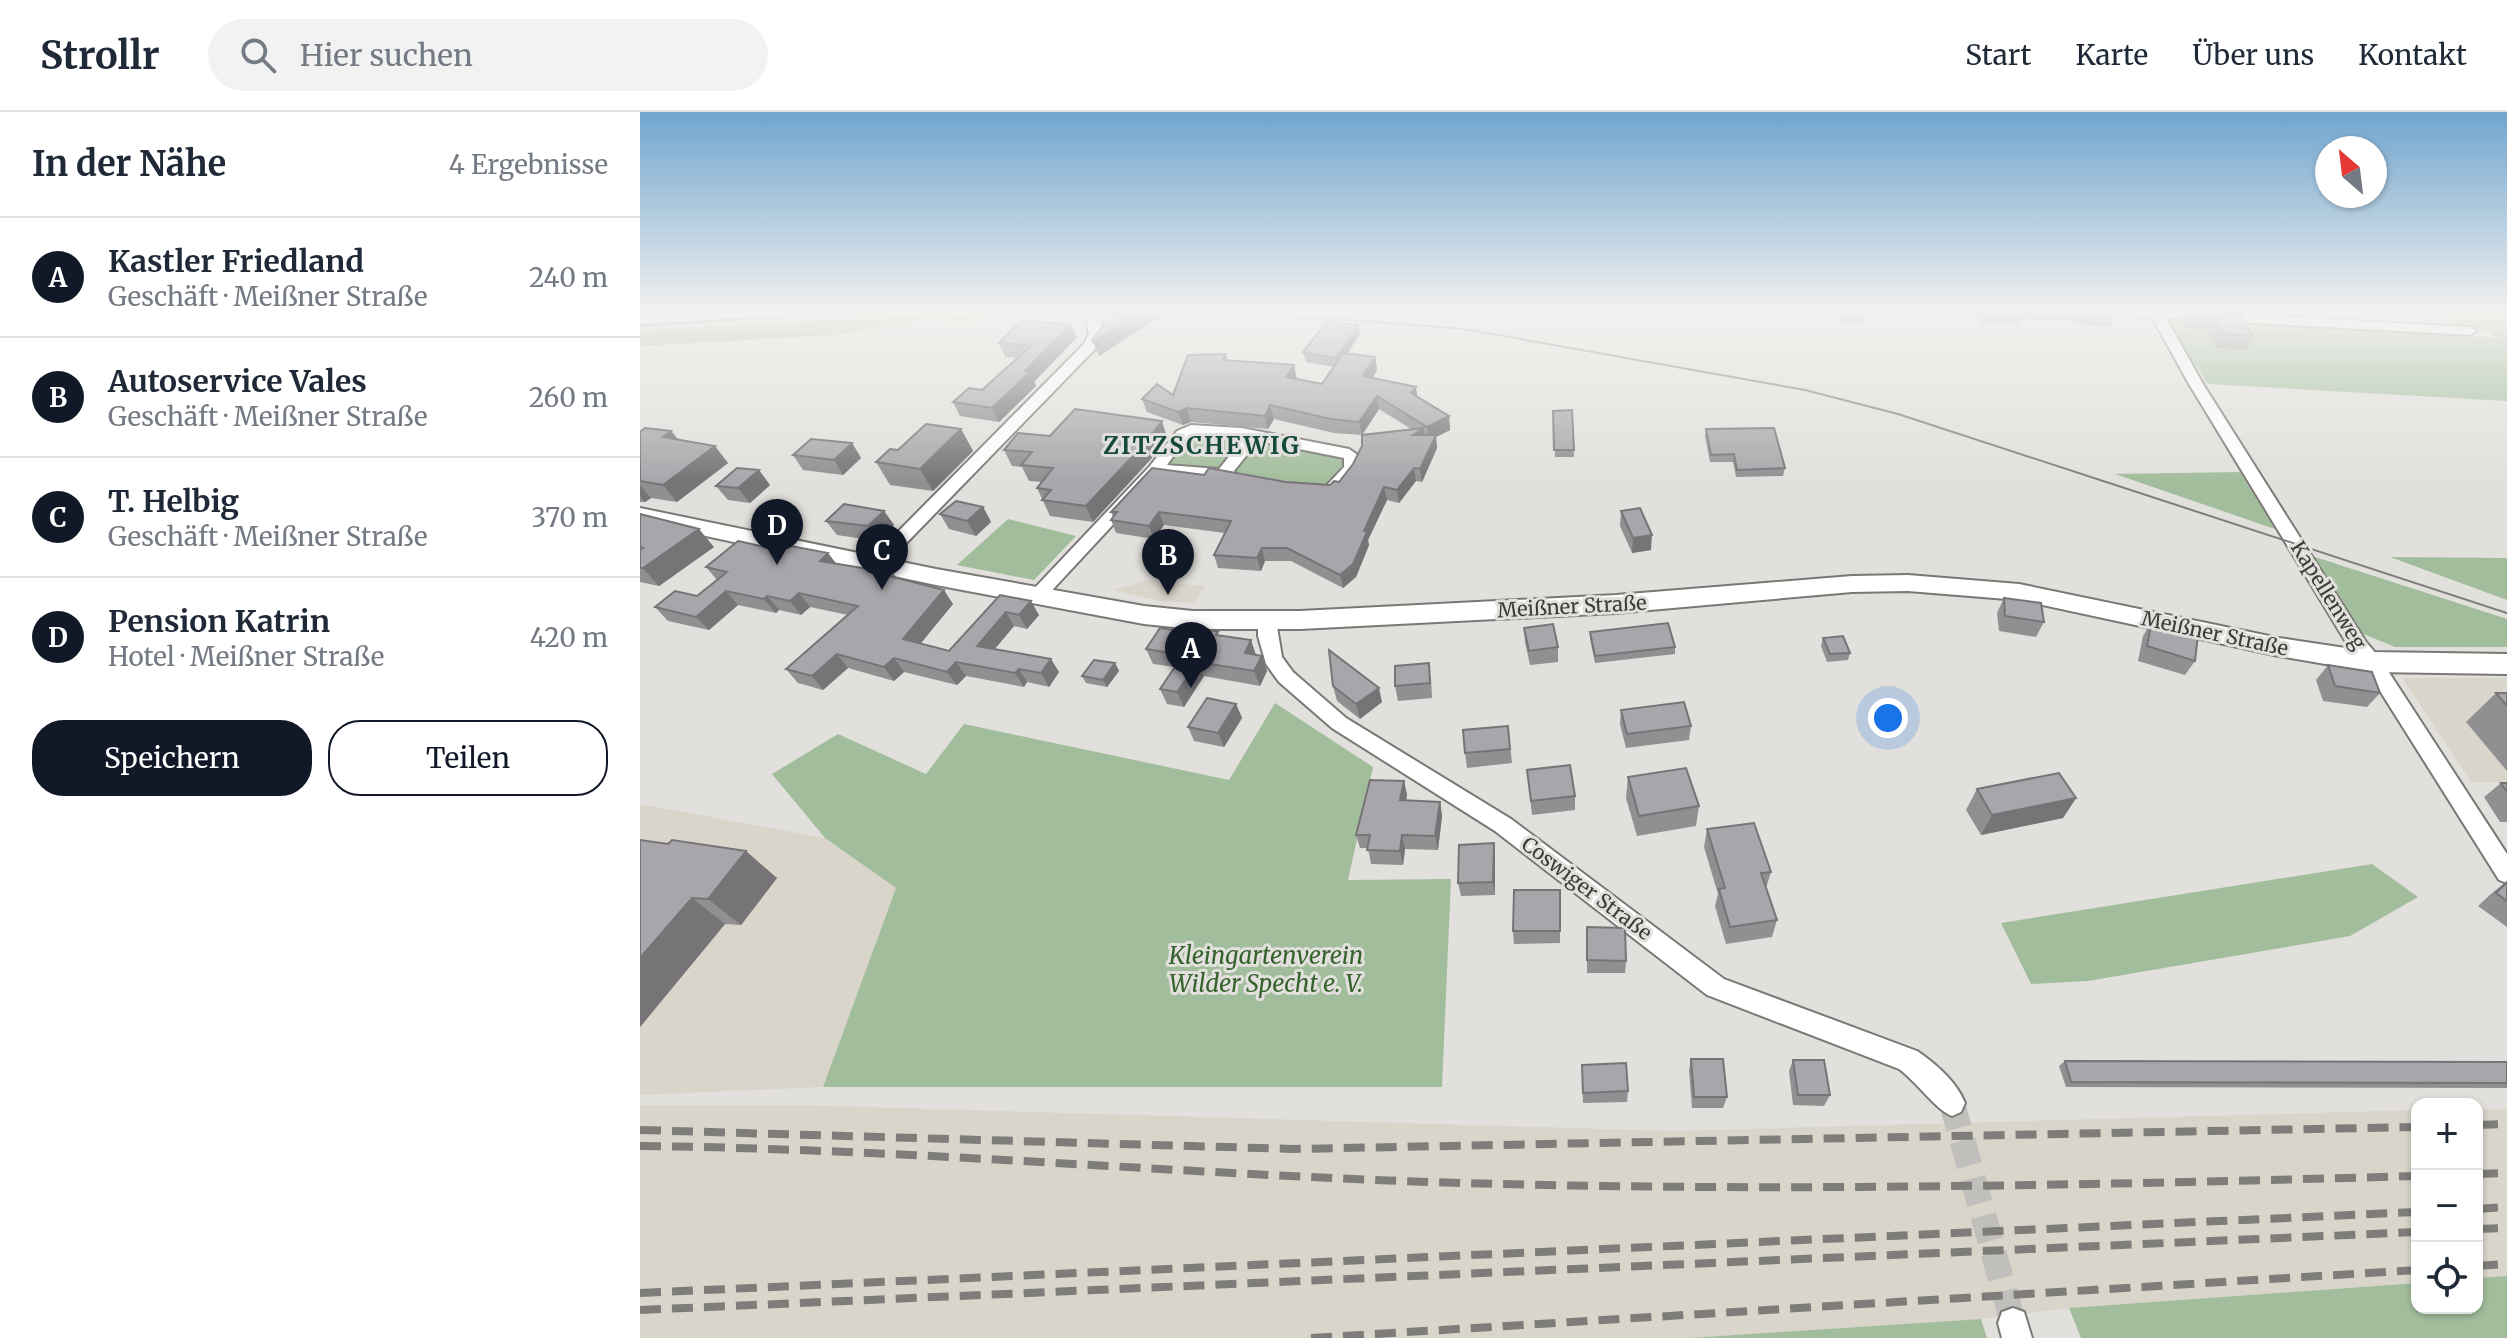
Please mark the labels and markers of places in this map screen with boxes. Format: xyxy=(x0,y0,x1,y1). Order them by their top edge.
pin: D xyxy=(751,499,803,565)
pin: C xyxy=(856,524,908,590)
pin: B xyxy=(1142,529,1194,595)
pin: A xyxy=(1165,622,1217,688)

